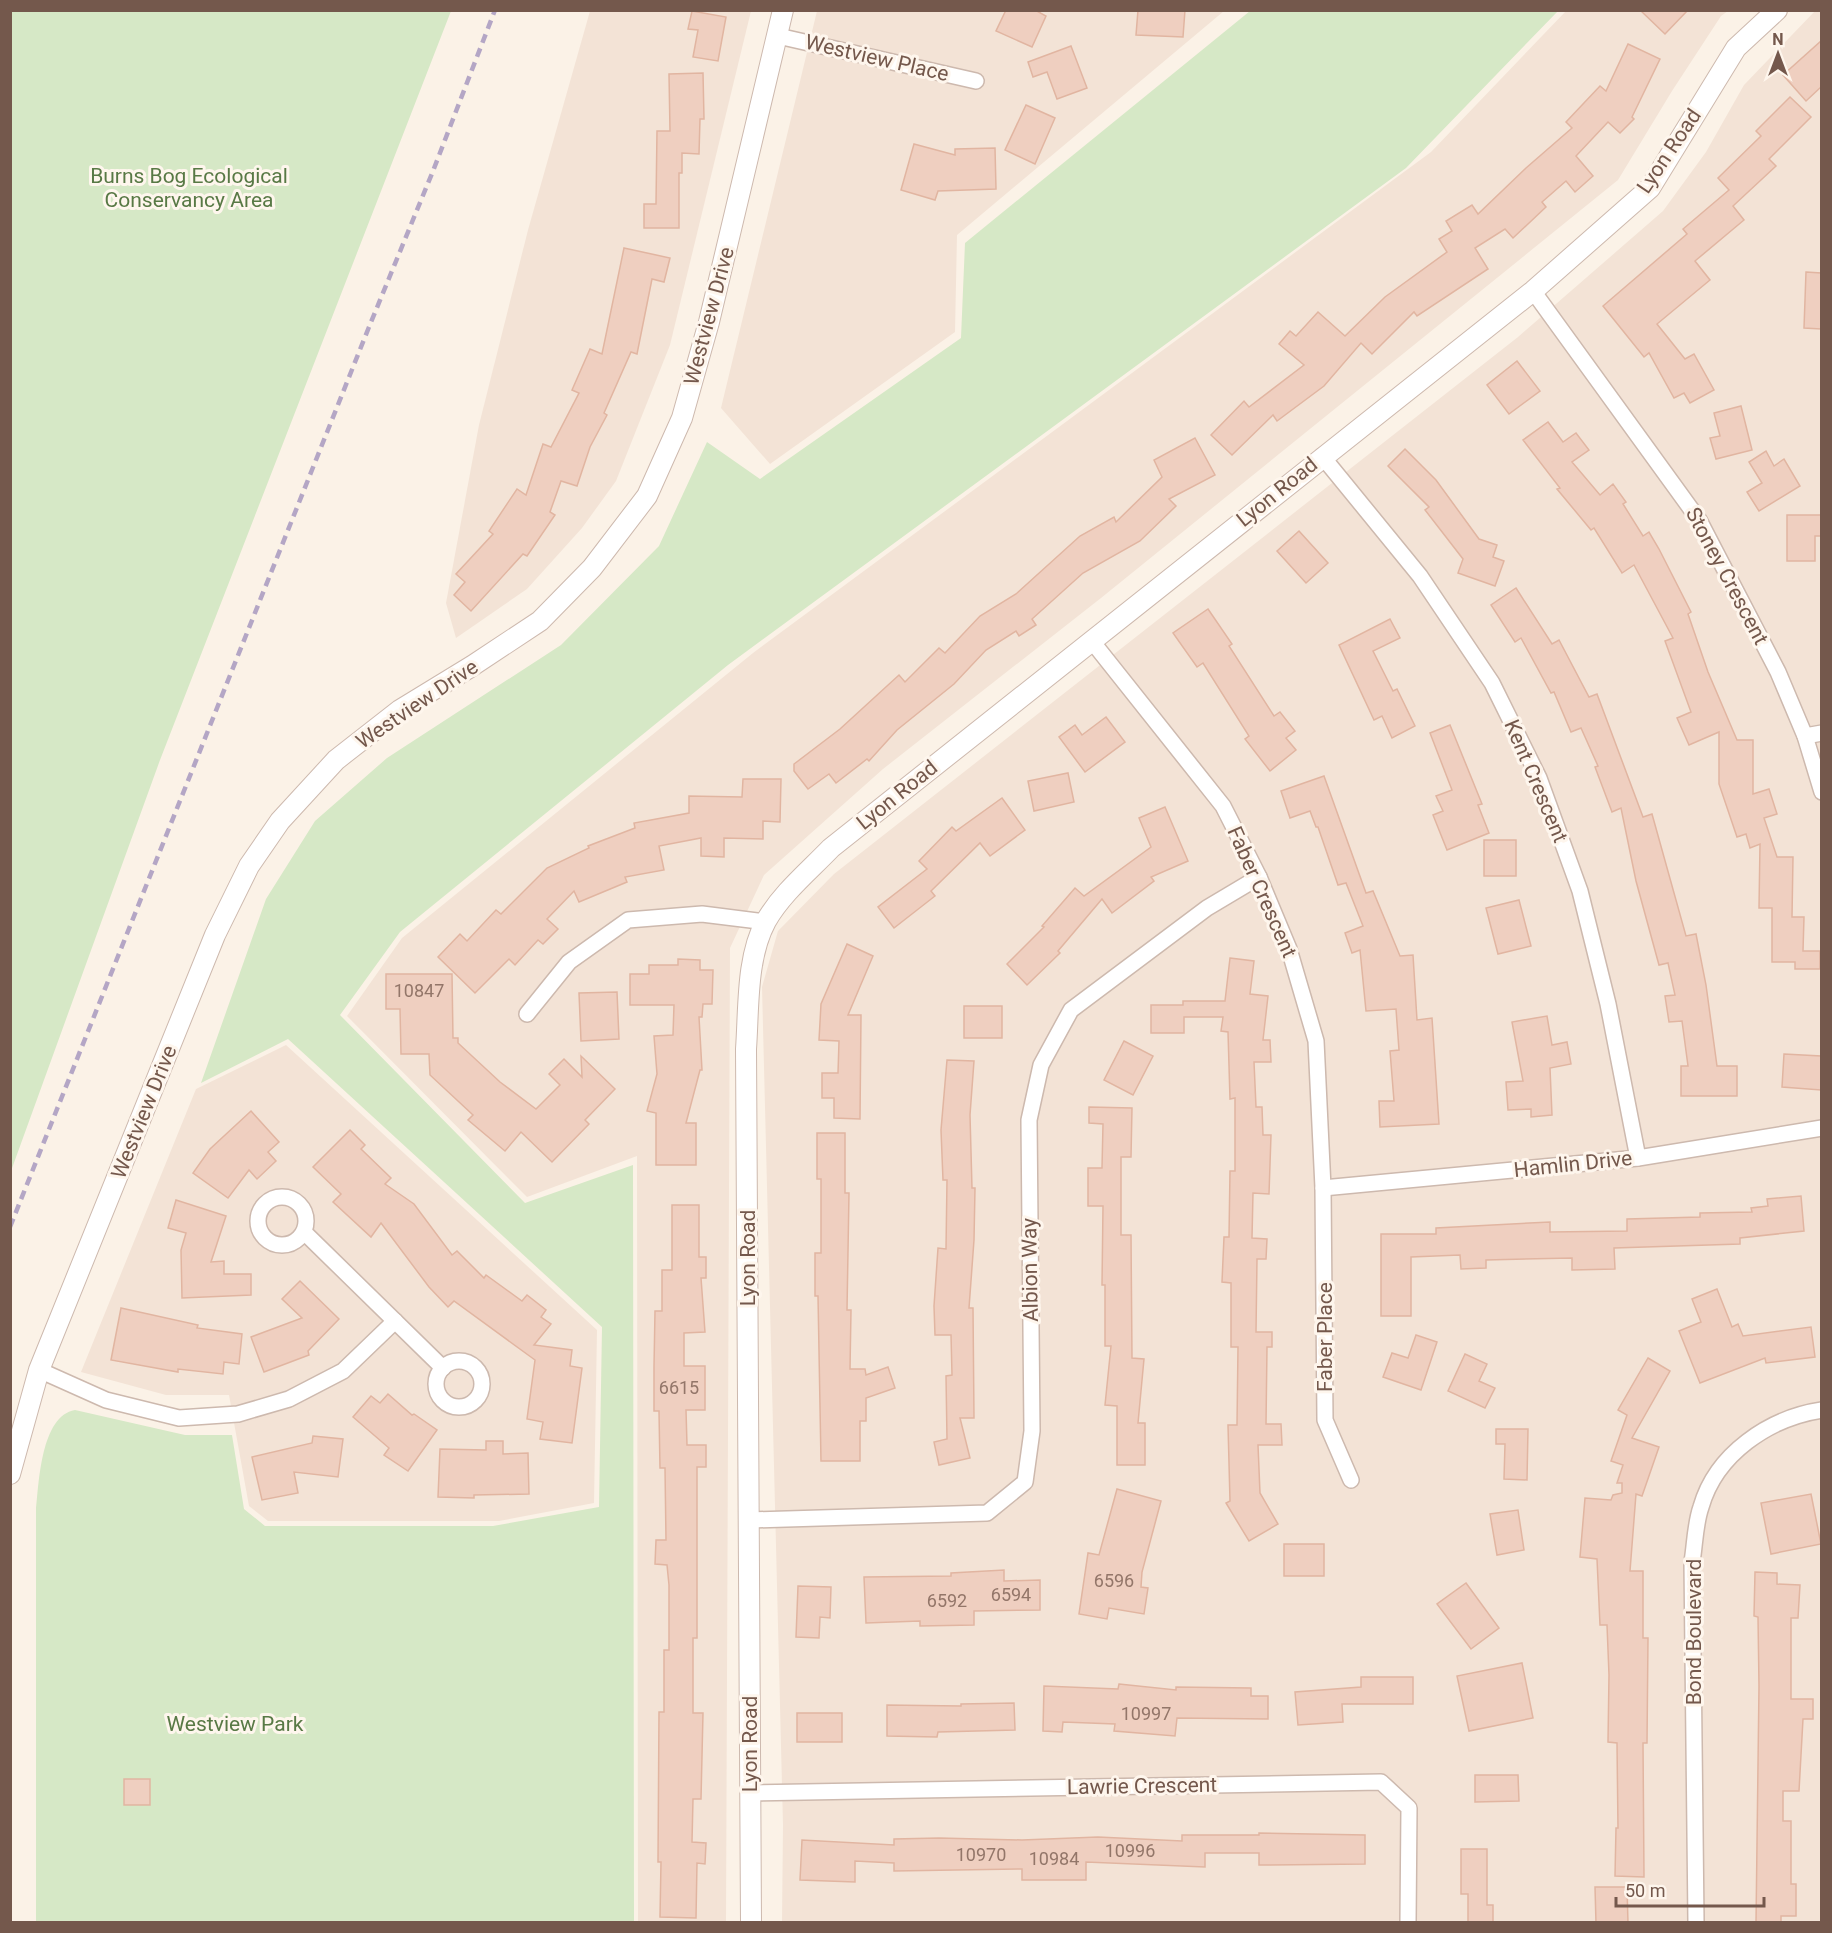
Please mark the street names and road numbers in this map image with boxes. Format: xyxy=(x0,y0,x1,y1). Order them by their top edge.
street label: Westview Place xyxy=(803,30,951,86)
street label: Lyon Road xyxy=(1632,104,1706,198)
street label: Westview Drive xyxy=(679,244,739,388)
street label: Lyon Road xyxy=(1232,452,1322,532)
street label: Stoney Crescent xyxy=(1681,503,1773,649)
street label: Westview Drive xyxy=(352,654,482,754)
street label: Kent Crescent xyxy=(1499,716,1573,846)
street label: Lyon Road xyxy=(852,755,942,835)
street label: Faber Crescent xyxy=(1222,823,1302,961)
street label: Westview Drive xyxy=(106,1042,182,1182)
street label: Hamlin Drive xyxy=(1513,1146,1633,1182)
street label: Lyon Road xyxy=(736,1210,760,1306)
street label: Albion Way xyxy=(1017,1218,1043,1322)
street label: Faber Place xyxy=(1313,1282,1337,1392)
street label: Bond Boulevard xyxy=(1682,1559,1706,1705)
street label: Lyon Road xyxy=(738,1696,762,1792)
street label: Lawrie Crescent xyxy=(1067,1773,1217,1799)

